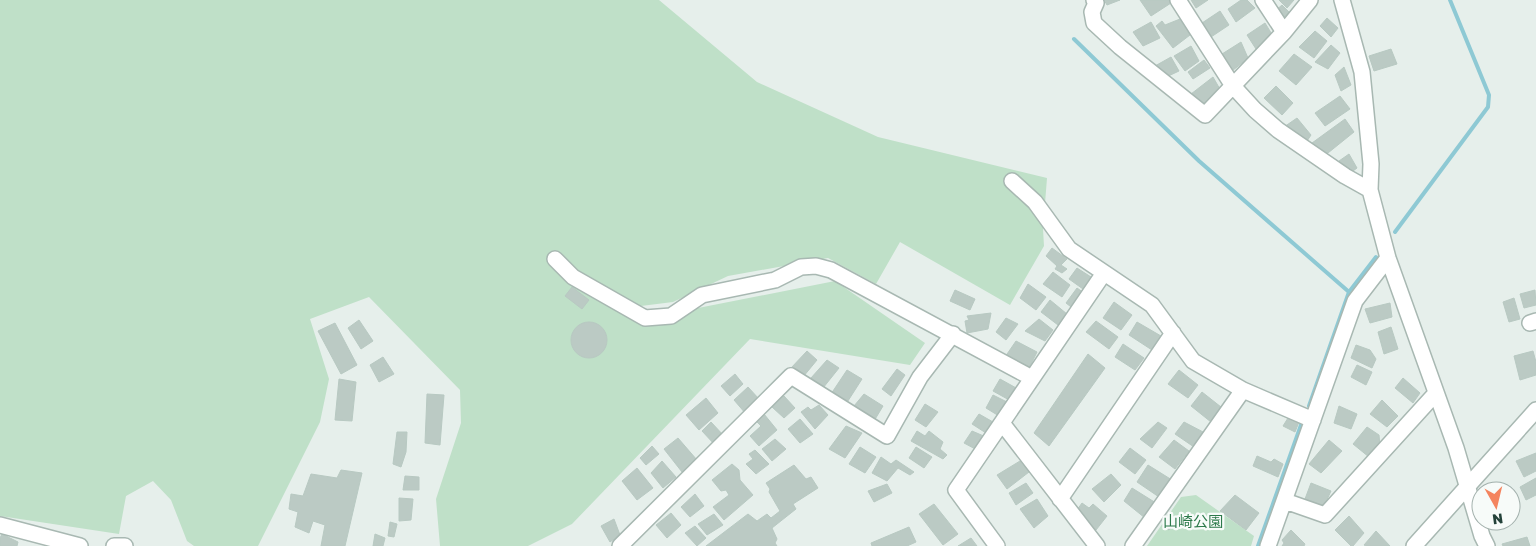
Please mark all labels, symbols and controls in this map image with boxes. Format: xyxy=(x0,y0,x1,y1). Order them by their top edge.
north arrow xyxy=(1471,481,1521,531)
text: N xyxy=(1491,510,1504,529)
park label: 山崎公園 xyxy=(1163,512,1223,530)

